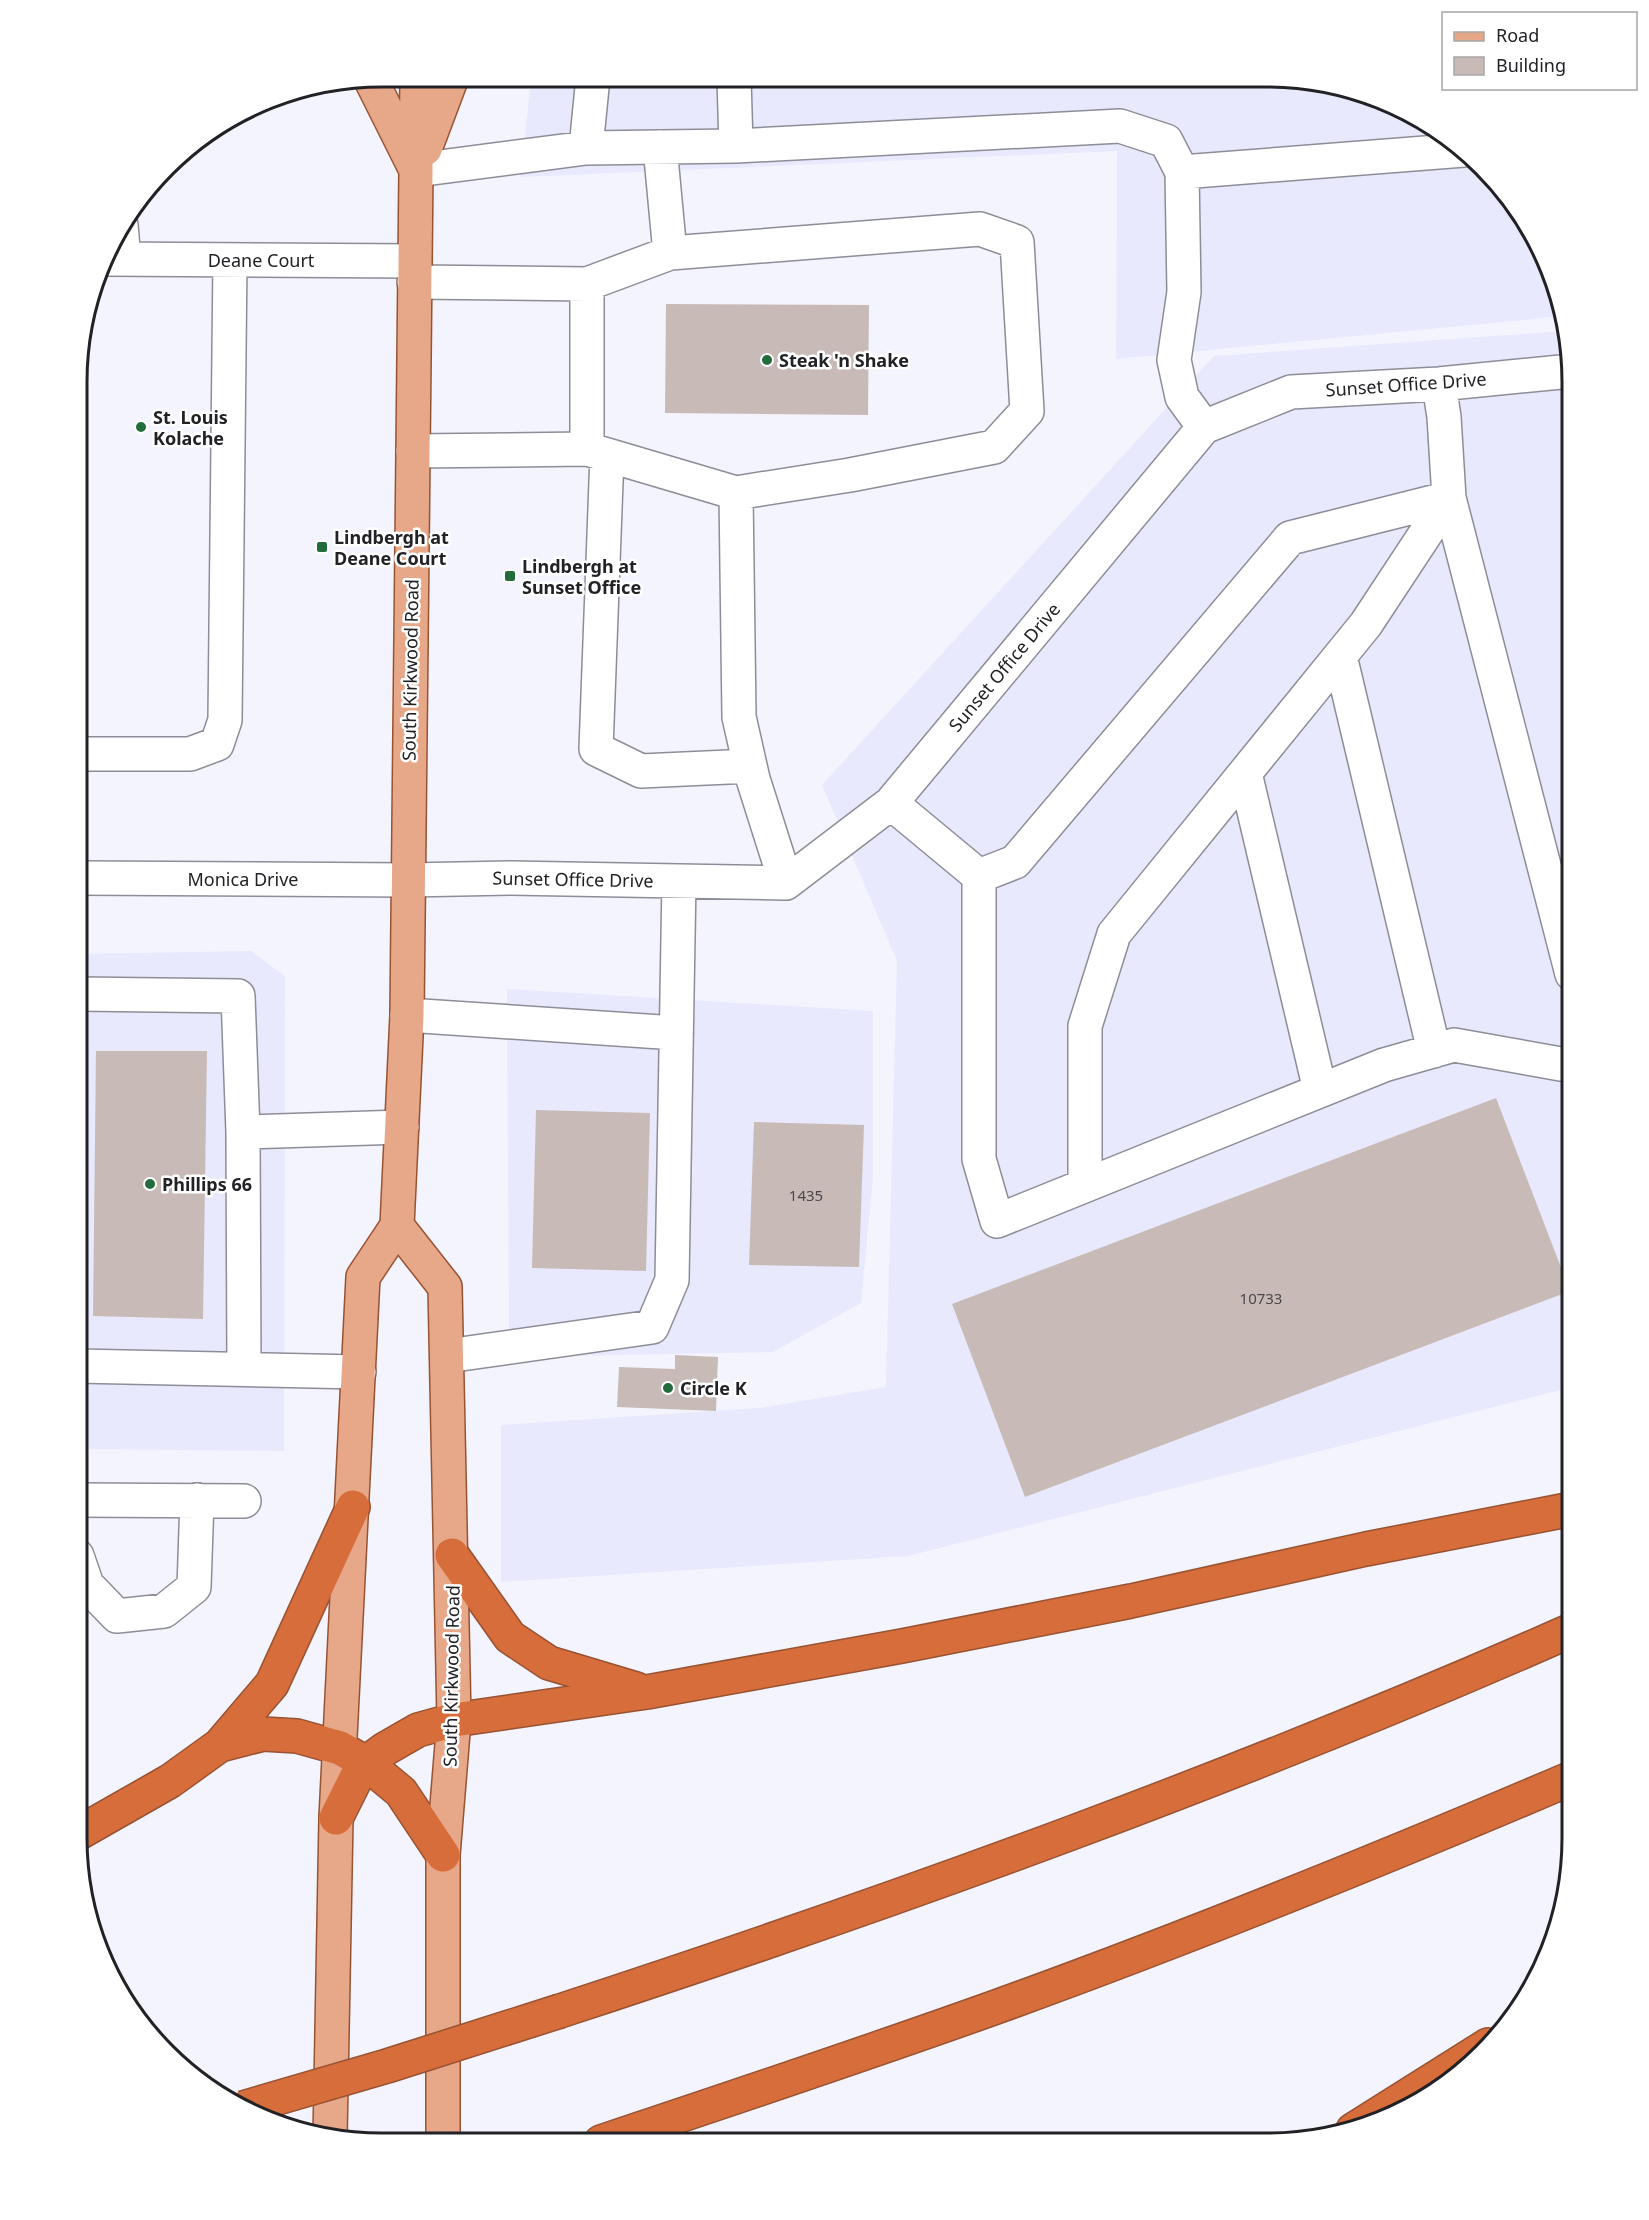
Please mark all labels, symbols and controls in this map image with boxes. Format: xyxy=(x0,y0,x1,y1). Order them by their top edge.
legend xyxy=(1442,12,1637,90)
text: Road xyxy=(1496,23,1539,47)
text: Building xyxy=(1496,53,1566,77)
street label: Deane Court xyxy=(208,248,315,272)
place label: Steak 'n Shake xyxy=(779,348,909,372)
marker: Steak 'n Shake xyxy=(760,353,774,367)
street label: Sunset Office Drive xyxy=(1325,366,1487,402)
place label: St. Louis Kolache xyxy=(153,405,228,450)
marker: St. Louis Kolache xyxy=(134,420,148,434)
place label: Lindbergh at Deane Court xyxy=(334,525,449,570)
marker: Lindbergh at Deane Court xyxy=(315,540,329,554)
place label: Lindbergh at Sunset Office xyxy=(522,554,641,599)
marker: Lindbergh at Sunset Office xyxy=(503,569,517,583)
street label: South Kirkwood Road xyxy=(396,579,424,761)
street label: Sunset Office Drive xyxy=(943,598,1065,736)
street label: Sunset Office Drive xyxy=(492,866,654,892)
street label: Monica Drive xyxy=(188,867,298,891)
place label: Phillips 66 xyxy=(162,1172,252,1196)
marker: Phillips 66 xyxy=(143,1177,157,1191)
house number: 1435 xyxy=(789,1185,823,1205)
house number: 10733 xyxy=(1240,1288,1282,1308)
place label: Circle K xyxy=(680,1376,747,1400)
marker: Circle K xyxy=(661,1381,675,1395)
street label: South Kirkwood Road xyxy=(437,1585,465,1767)

